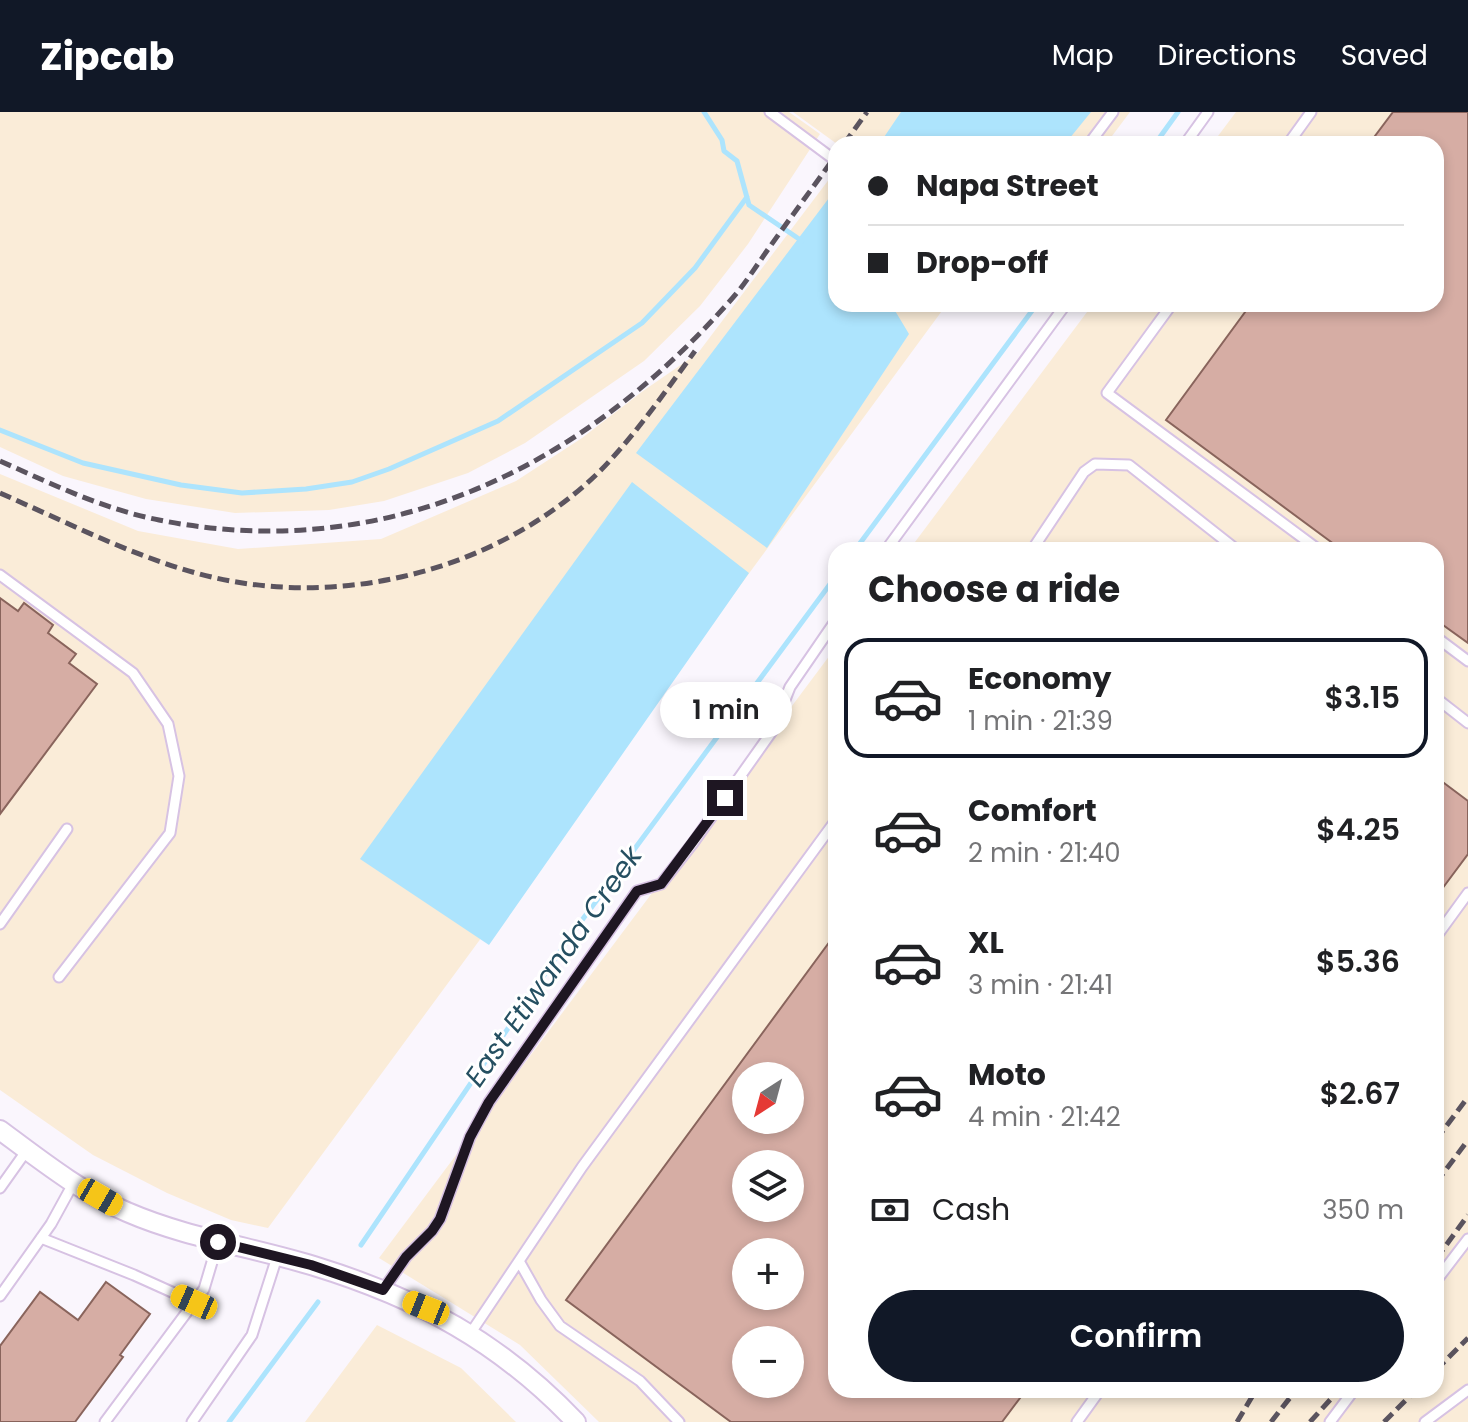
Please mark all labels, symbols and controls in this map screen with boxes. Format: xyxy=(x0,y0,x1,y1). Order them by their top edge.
text: Zipcab xyxy=(40,30,174,83)
text: Map xyxy=(1052,36,1114,75)
text: Directions xyxy=(1158,36,1297,75)
text: Saved xyxy=(1341,36,1428,75)
text: Napa Street xyxy=(916,164,1099,207)
text: Drop-off xyxy=(916,241,1048,284)
text: Choose a ride xyxy=(868,564,1120,615)
text: Economy xyxy=(968,657,1112,700)
icon: car xyxy=(872,662,944,734)
text: $3.15 xyxy=(1324,676,1400,719)
callout: 1 min xyxy=(659,682,791,738)
text: 1 min xyxy=(692,692,760,728)
text: 1 min · 21:39 xyxy=(968,703,1113,739)
route end xyxy=(707,780,743,816)
text: Comfort xyxy=(968,789,1097,832)
icon: car xyxy=(872,794,944,866)
text: $4.25 xyxy=(1316,808,1400,851)
text: 2 min · 21:40 xyxy=(968,835,1121,871)
water label: East Etiwanda Creek xyxy=(456,837,652,1094)
text: XL xyxy=(968,921,1004,964)
icon: car xyxy=(872,926,944,998)
text: $5.36 xyxy=(1316,940,1400,983)
text: 3 min · 21:41 xyxy=(968,967,1113,1003)
text: Moto xyxy=(968,1053,1046,1096)
icon: car xyxy=(872,1058,944,1130)
north arrow xyxy=(732,1062,804,1134)
map controls xyxy=(732,1062,804,1398)
text: $2.67 xyxy=(1320,1072,1400,1115)
text: 4 min · 21:42 xyxy=(968,1099,1121,1135)
button: layers xyxy=(732,1150,804,1222)
car xyxy=(73,1175,127,1219)
icon: cash xyxy=(868,1188,912,1232)
text: Cash xyxy=(932,1188,1010,1231)
text: 350 m xyxy=(1322,1192,1404,1228)
route start xyxy=(200,1224,236,1260)
button: + xyxy=(732,1238,804,1310)
car xyxy=(167,1281,221,1323)
car xyxy=(399,1288,453,1328)
button: Confirm xyxy=(868,1290,1404,1382)
button: − xyxy=(732,1326,804,1398)

